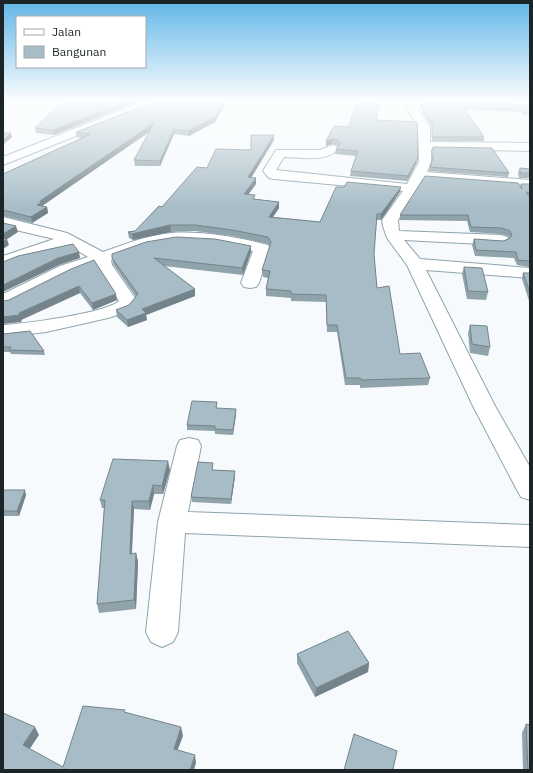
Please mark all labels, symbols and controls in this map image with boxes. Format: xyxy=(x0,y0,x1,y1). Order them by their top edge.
legend xyxy=(16,16,146,68)
text: Jalan xyxy=(52,24,81,39)
text: Bangunan xyxy=(52,44,106,59)

